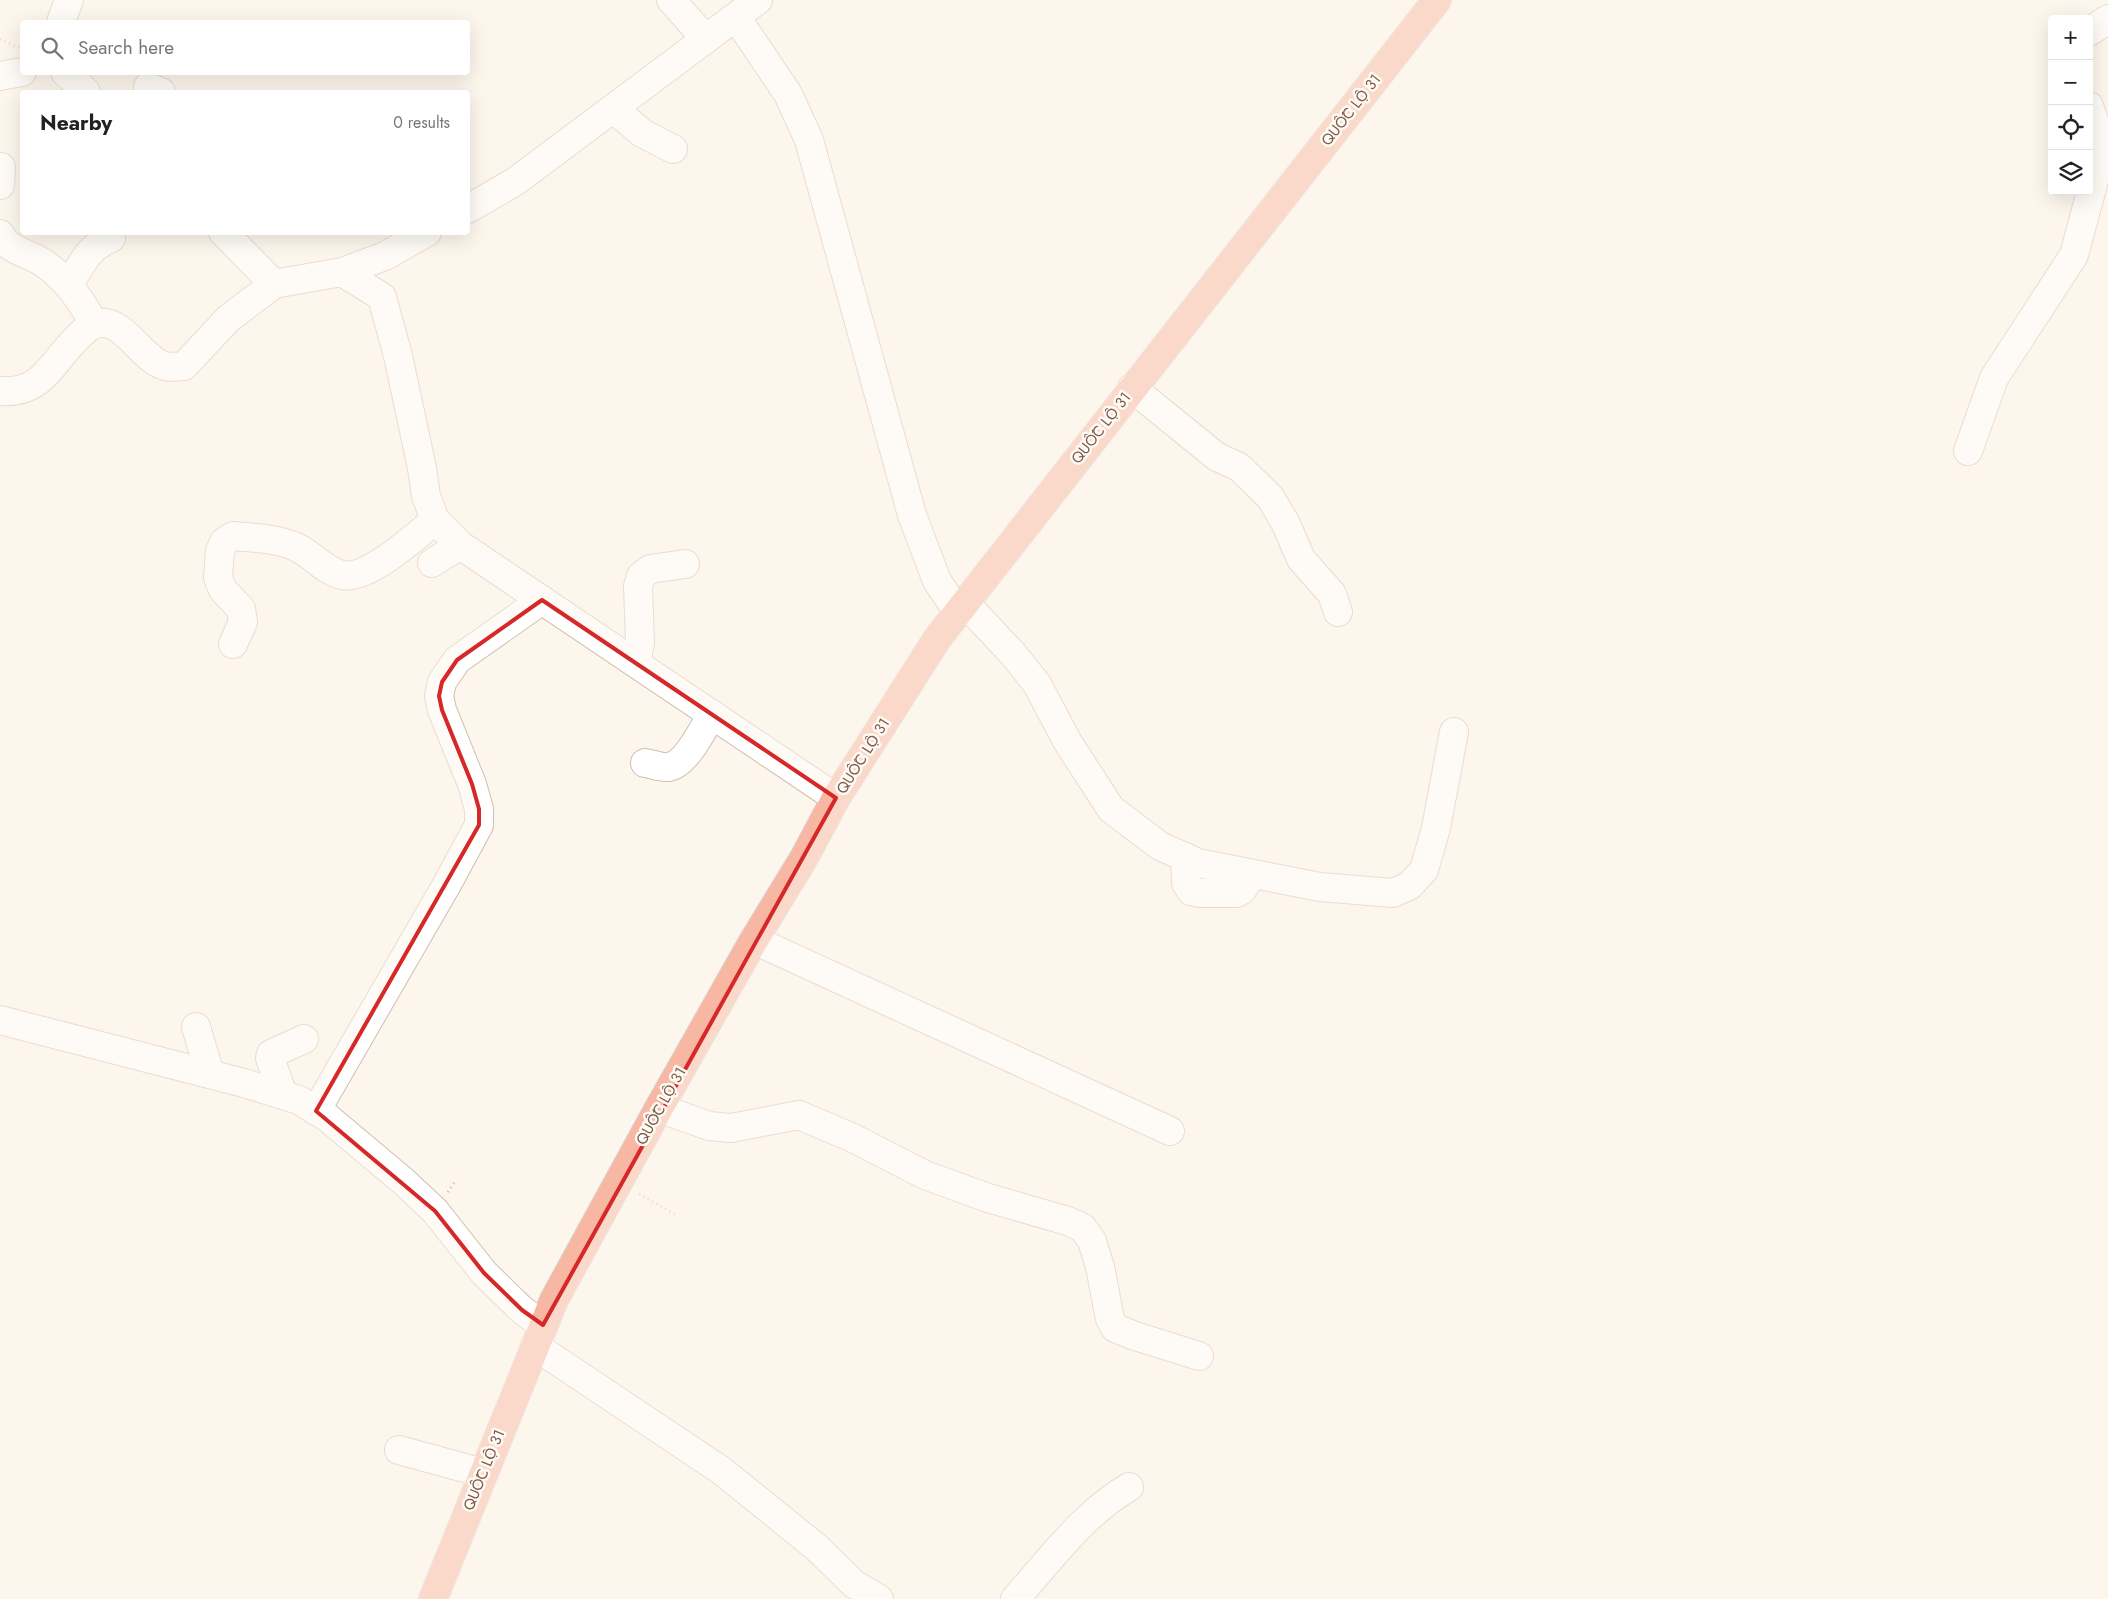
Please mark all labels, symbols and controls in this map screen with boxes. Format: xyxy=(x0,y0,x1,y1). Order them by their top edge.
map controls xyxy=(2048,15,2093,195)
button: + xyxy=(2048,15,2093,60)
search box xyxy=(20,20,470,75)
icon: search xyxy=(38,34,66,62)
text: Search here xyxy=(78,34,174,61)
button: − xyxy=(2048,60,2093,105)
street label: QUỐC LỘ 31 xyxy=(1316,69,1386,151)
button: locate xyxy=(2048,105,2093,150)
text: Nearby xyxy=(40,108,112,138)
text: 0 results xyxy=(393,111,450,134)
button: layers xyxy=(2048,150,2093,195)
street label: QUỐC LỘ 31 xyxy=(1066,387,1136,469)
street label: QUỐC LỘ 31 xyxy=(831,714,895,798)
street label: QUỐC LỘ 31 xyxy=(631,1063,691,1149)
street label: QUỐC LỘ 31 xyxy=(458,1426,510,1514)

